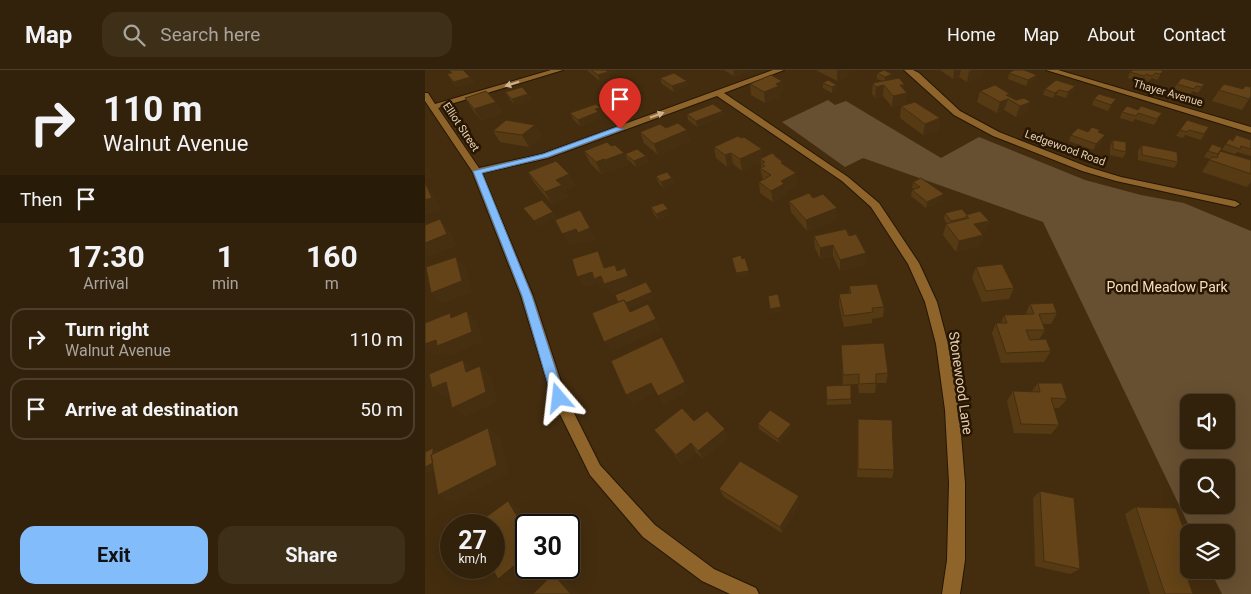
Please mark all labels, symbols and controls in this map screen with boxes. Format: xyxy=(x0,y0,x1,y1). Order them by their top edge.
search box xyxy=(102,12,452,57)
text: Map xyxy=(25,21,72,49)
icon: search xyxy=(120,21,148,49)
text: Search here xyxy=(160,23,260,46)
text: Home xyxy=(947,24,996,45)
text: Map xyxy=(1024,24,1059,45)
text: About xyxy=(1087,24,1135,45)
text: Contact xyxy=(1163,24,1226,45)
street label: Thayer Avenue xyxy=(1132,77,1205,109)
pin xyxy=(599,78,641,129)
one-way arrow xyxy=(505,81,520,89)
icon: arrive xyxy=(606,85,634,113)
text: 110 m xyxy=(103,89,202,130)
icon: right xyxy=(20,90,85,155)
street label: Elliot Street xyxy=(440,100,482,154)
one-way arrow xyxy=(650,111,665,119)
street label: Ledgewood Road xyxy=(1023,127,1107,169)
text: Walnut Avenue xyxy=(103,131,248,156)
icon: arrive xyxy=(72,185,100,213)
text: Then xyxy=(20,188,62,211)
text: 17:30 xyxy=(67,239,145,274)
text: 1 xyxy=(217,239,234,274)
text: 160 xyxy=(306,239,358,274)
text: Arrival xyxy=(83,274,129,293)
text: min xyxy=(212,274,239,293)
text: m xyxy=(325,274,339,293)
park label: Pond Meadow Park xyxy=(1106,279,1228,295)
text: Turn right xyxy=(65,318,149,341)
icon: right xyxy=(22,325,50,353)
text: 110 m xyxy=(350,328,403,351)
street label: Stonewood Lane xyxy=(946,330,976,436)
text: Walnut Avenue xyxy=(65,341,171,360)
position arrow xyxy=(532,371,584,423)
map controls xyxy=(1180,394,1235,579)
button: sound xyxy=(1180,394,1235,449)
icon: arrive xyxy=(22,395,50,423)
text: Arrive at destination xyxy=(65,398,238,421)
text: 50 m xyxy=(360,398,403,421)
button: search xyxy=(1180,459,1235,514)
speed limit sign: 30 xyxy=(515,514,580,579)
button: layers xyxy=(1180,524,1235,579)
button: Exit xyxy=(20,526,208,584)
button: Share xyxy=(218,526,405,584)
text: 27 xyxy=(458,526,487,555)
text: km/h xyxy=(458,552,487,566)

